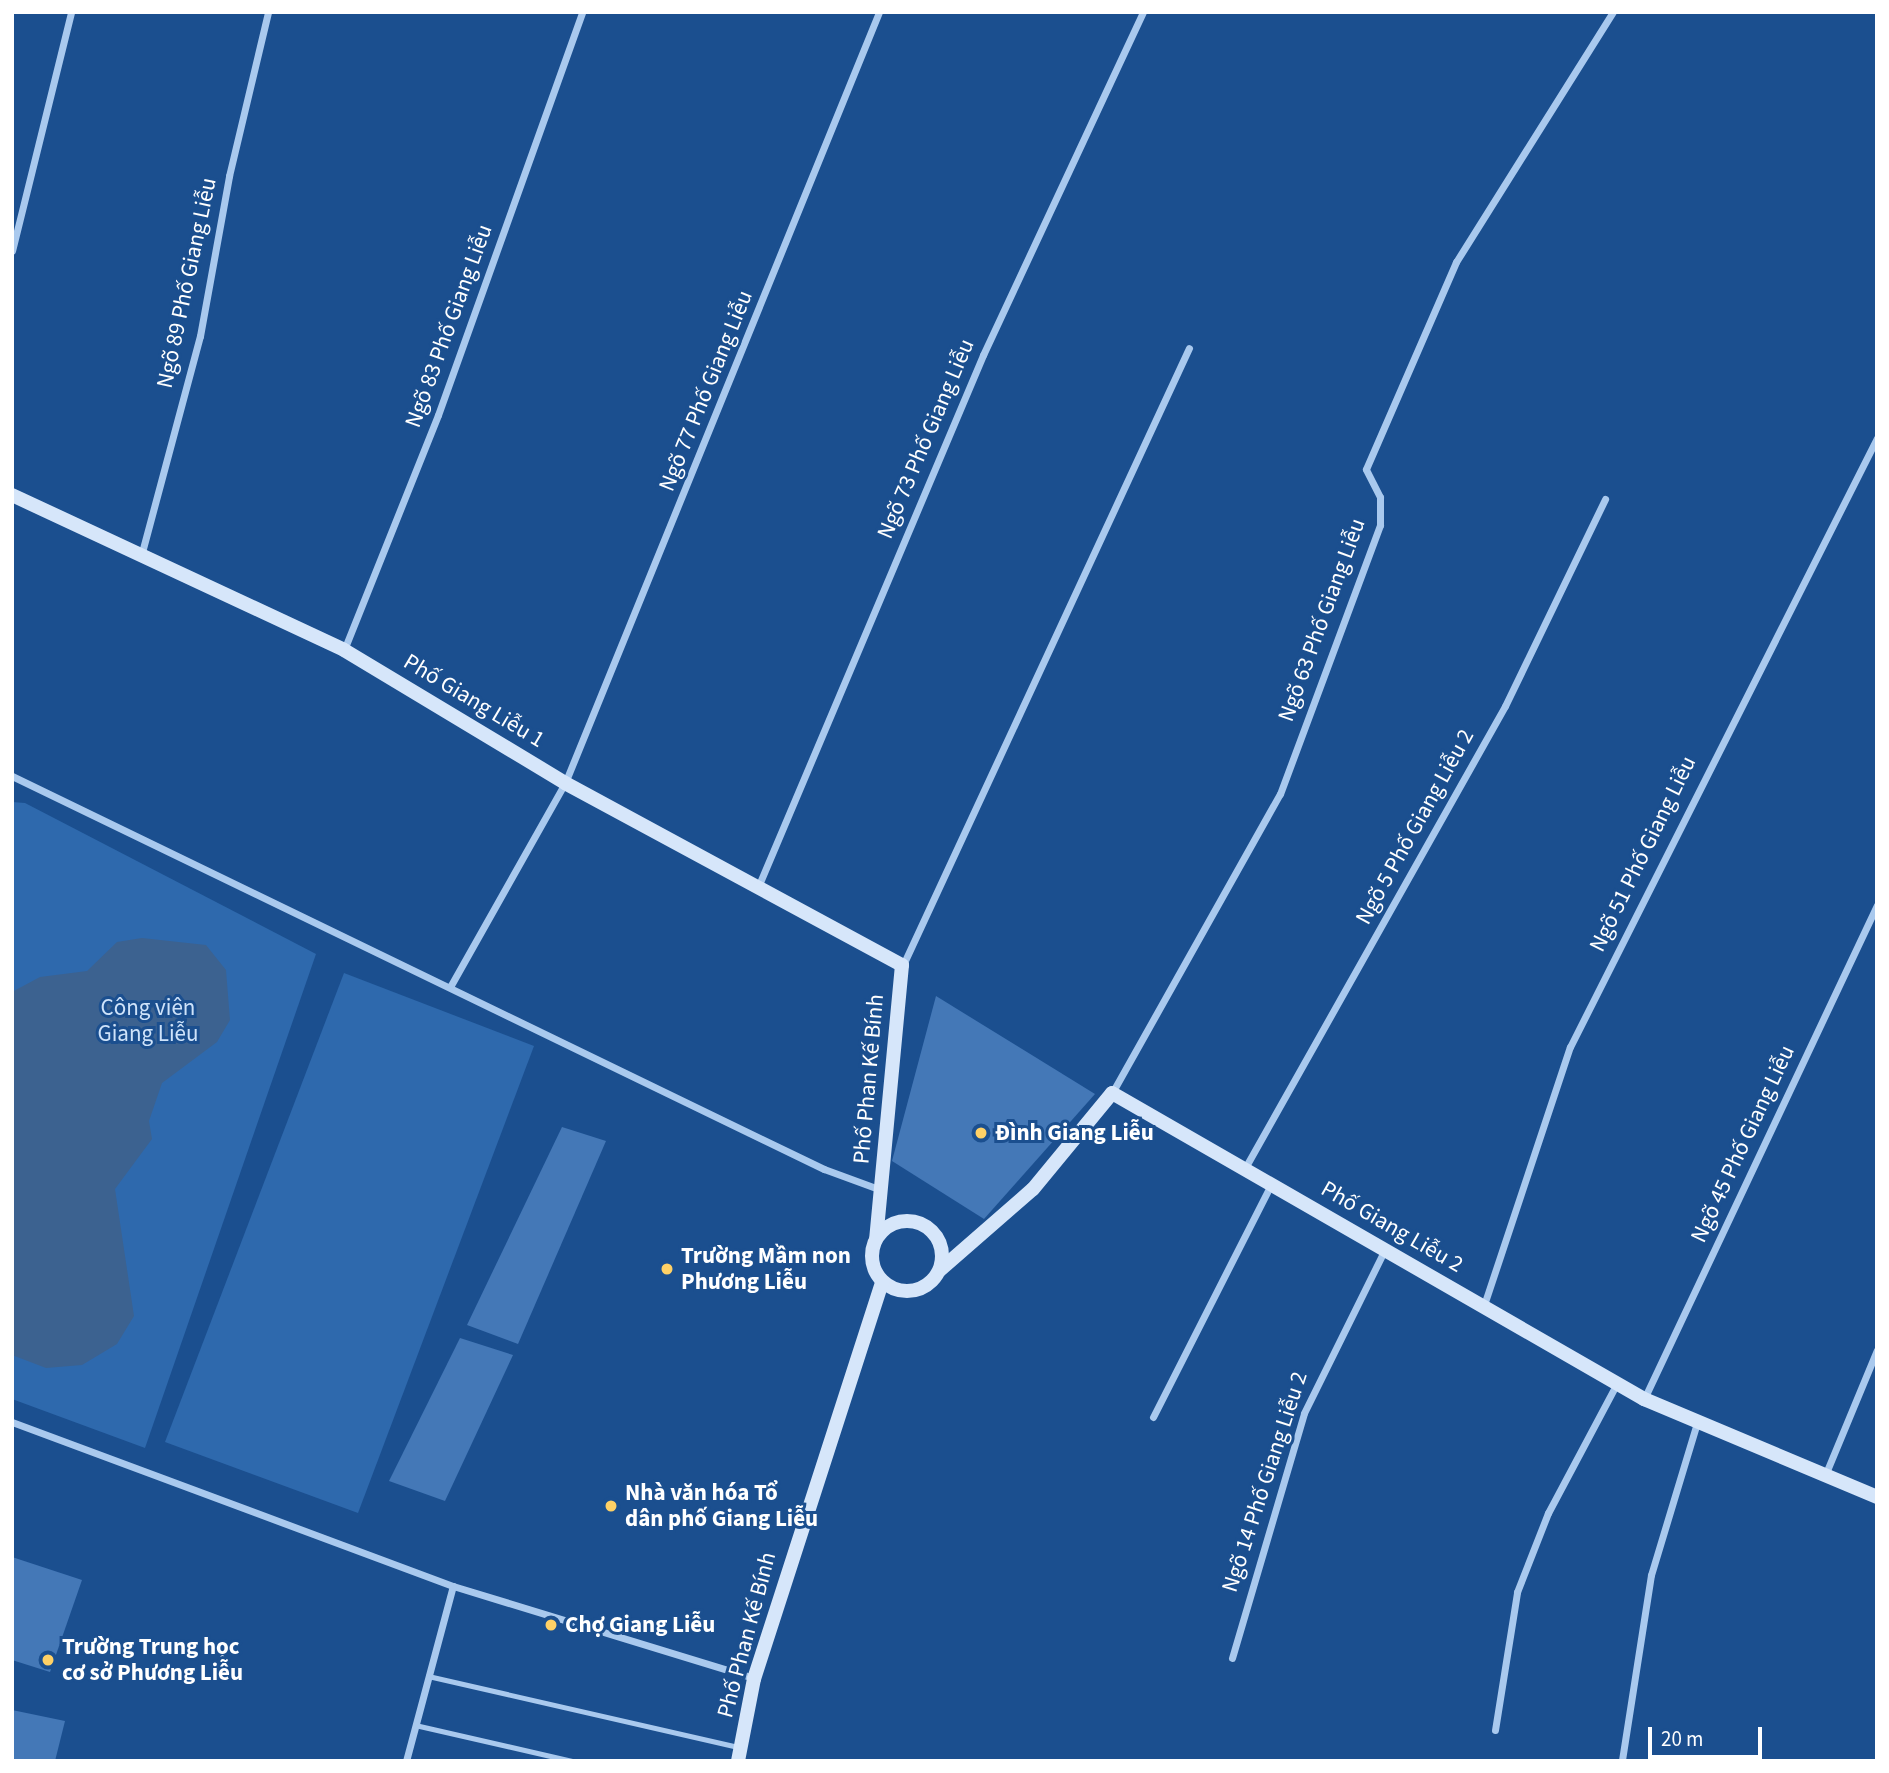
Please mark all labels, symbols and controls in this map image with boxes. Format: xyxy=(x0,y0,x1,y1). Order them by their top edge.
street label: Ngõ 89 Phố Giang Liễu xyxy=(151,175,223,391)
street label: Ngõ 83 Phố Giang Liễu xyxy=(399,221,499,431)
street label: Ngõ 77 Phố Giang Liễu xyxy=(653,287,759,495)
street label: Ngõ 73 Phố Giang Liễu xyxy=(871,335,981,543)
street label: Ngõ 63 Phố Giang Liễu xyxy=(1272,515,1372,725)
street label: Phố Giang Liễu 1 xyxy=(398,648,550,754)
street label: Ngõ 5 Phố Giang Liễu 2 xyxy=(1350,725,1480,929)
street label: Ngõ 51 Phố Giang Liễu xyxy=(1584,752,1702,956)
street label: Phố Phan Kế Bính xyxy=(848,993,890,1165)
park label: Công viên Giang Liễu xyxy=(98,994,198,1048)
street label: Ngõ 45 Phố Giang Liễu xyxy=(1685,1041,1801,1247)
place label: Đình Giang Liễu xyxy=(995,1119,1154,1147)
marker: Đình Giang Liễu xyxy=(973,1125,989,1141)
street label: Phố Giang Liễu 2 xyxy=(1316,1175,1468,1279)
place label: Trường Mầm non Phương Liễu xyxy=(681,1242,851,1296)
marker: Trường Mầm non Phương Liễu xyxy=(659,1261,675,1277)
street label: Ngõ 14 Phố Giang Liễu 2 xyxy=(1216,1368,1314,1596)
place label: Nhà văn hóa Tổ dân phố Giang Liễu xyxy=(625,1479,818,1533)
marker: Nhà văn hóa Tổ dân phố Giang Liễu xyxy=(603,1498,619,1514)
street label: Phố Phan Kế Bính xyxy=(712,1549,782,1721)
place label: Chợ Giang Liễu xyxy=(565,1611,715,1639)
marker: Chợ Giang Liễu xyxy=(543,1617,559,1633)
place label: Trường Trung học cơ sở Phương Liễu xyxy=(62,1633,243,1687)
marker: Trường Trung học cơ sở Phương Liễu xyxy=(40,1652,56,1668)
scale bar xyxy=(1651,1714,1765,1758)
text: 20 m xyxy=(1661,1724,1703,1754)

